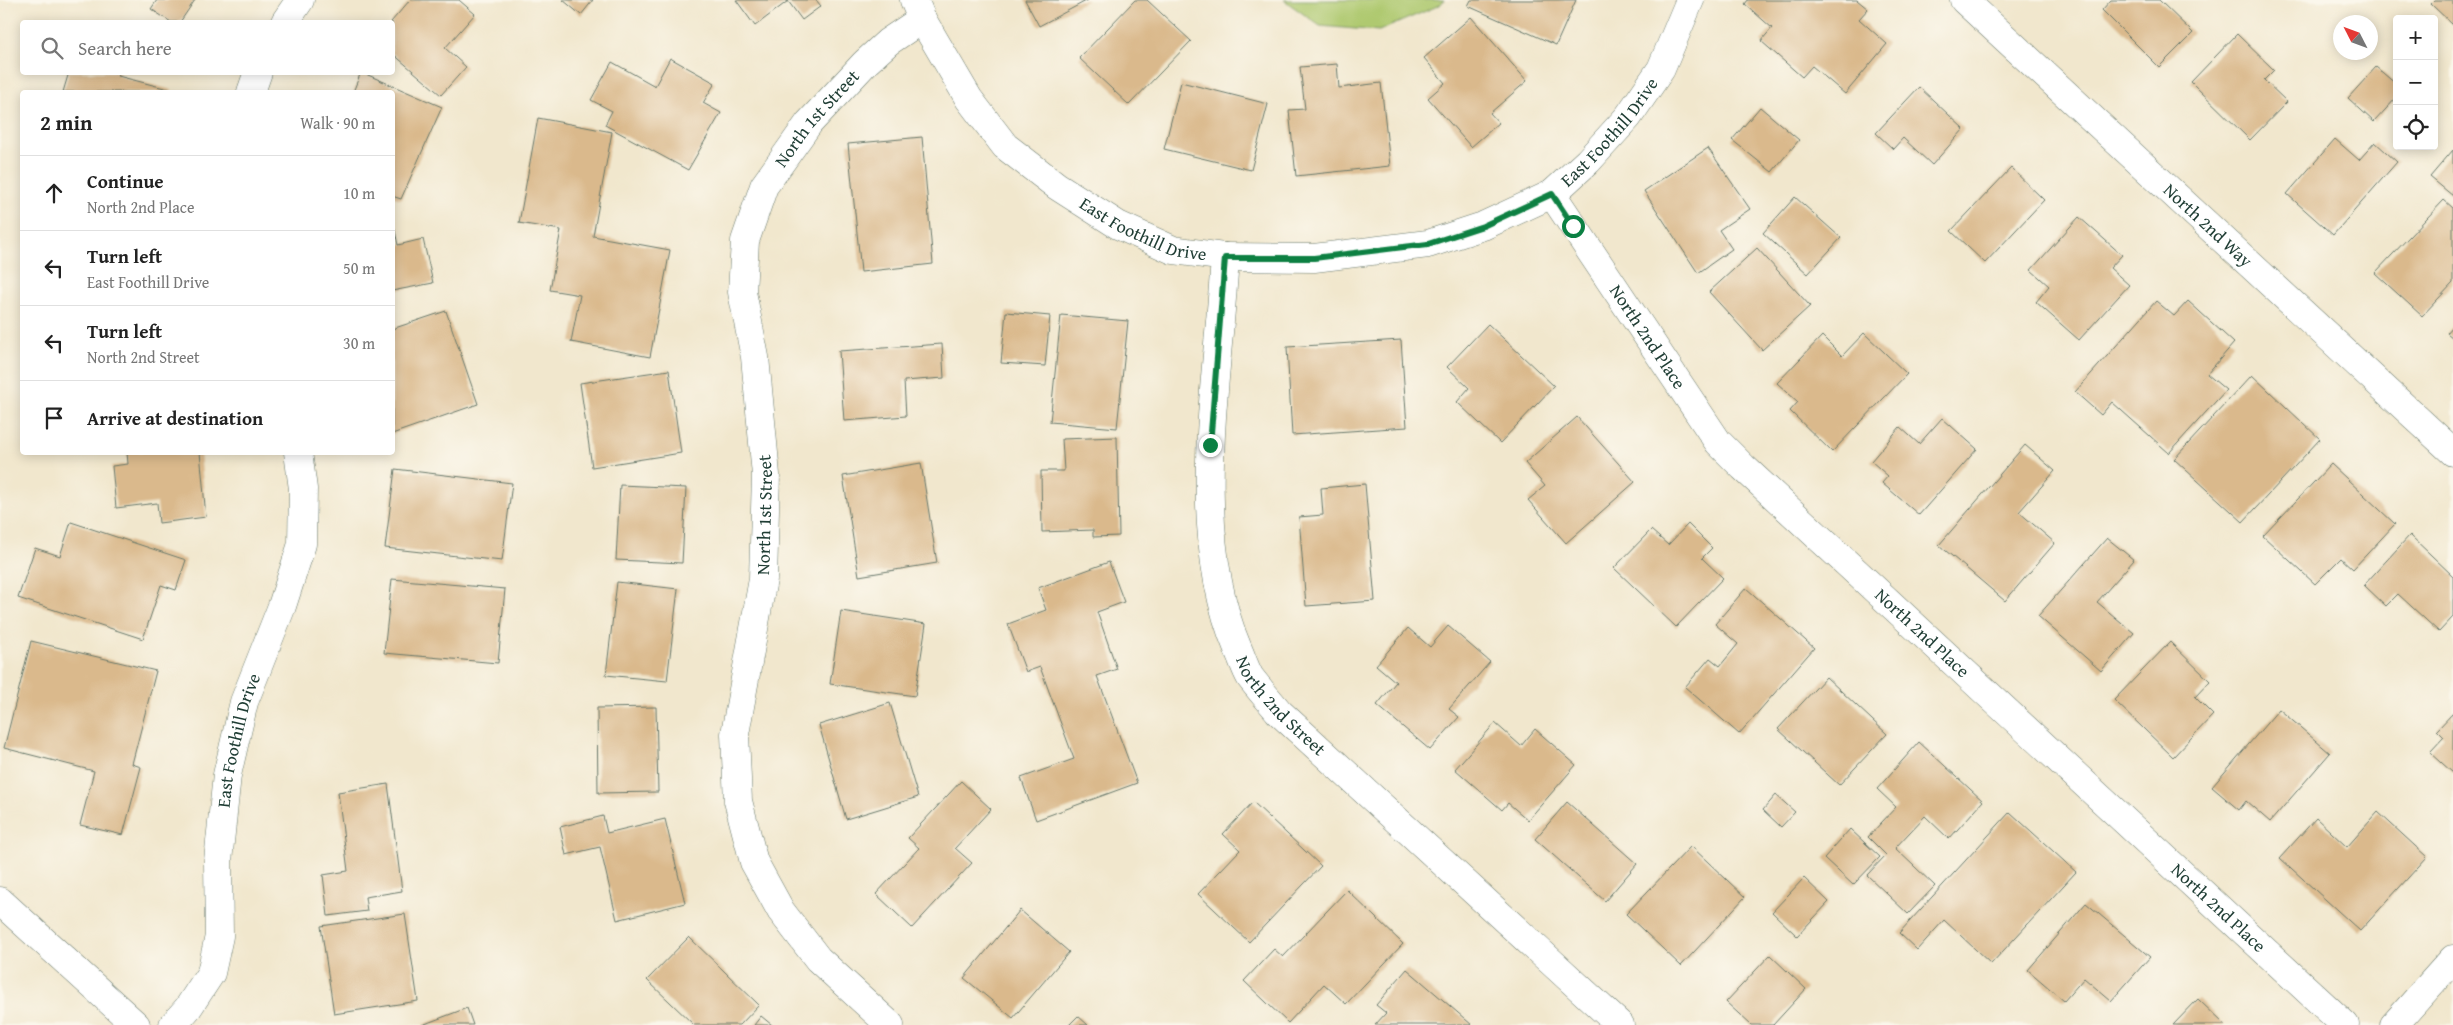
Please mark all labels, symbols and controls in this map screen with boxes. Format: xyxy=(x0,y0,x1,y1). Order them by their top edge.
north arrow xyxy=(2333,15,2378,60)
map controls xyxy=(2393,15,2438,150)
button: + xyxy=(2393,15,2438,60)
search box xyxy=(20,20,395,75)
icon: search xyxy=(38,34,66,62)
text: Search here xyxy=(78,34,172,62)
button: − xyxy=(2393,60,2438,105)
street label: North 1st Street xyxy=(768,63,866,173)
street label: East Foothill Drive xyxy=(1554,72,1664,193)
button: locate xyxy=(2393,105,2438,150)
text: 2 min xyxy=(40,107,92,138)
text: Walk · 90 m xyxy=(300,111,375,135)
text: Continue xyxy=(87,167,164,195)
street label: North 2nd Way xyxy=(2157,177,2259,273)
icon: ahead xyxy=(40,179,68,207)
text: 10 m xyxy=(343,181,375,205)
street label: East Foothill Drive xyxy=(1074,190,1208,267)
text: North 2nd Place xyxy=(87,195,194,219)
route start xyxy=(1562,215,1585,238)
text: Turn left xyxy=(87,242,162,270)
icon: left xyxy=(40,254,68,282)
text: 50 m xyxy=(343,256,375,280)
text: East Foothill Drive xyxy=(87,270,209,294)
street label: North 2nd Place xyxy=(1603,279,1693,394)
text: Turn left xyxy=(87,317,162,345)
icon: left xyxy=(40,329,68,357)
text: 30 m xyxy=(343,331,375,355)
text: North 2nd Street xyxy=(87,345,200,369)
icon: arrive xyxy=(40,404,68,432)
text: Arrive at destination xyxy=(87,404,263,432)
route end xyxy=(1199,434,1222,457)
street label: North 1st Street xyxy=(749,453,779,576)
street label: North 2nd Place xyxy=(1869,582,1976,684)
street label: North 2nd Street xyxy=(1229,652,1333,762)
street label: East Foothill Drive xyxy=(210,669,267,809)
street label: North 2nd Place xyxy=(2165,856,2272,958)

